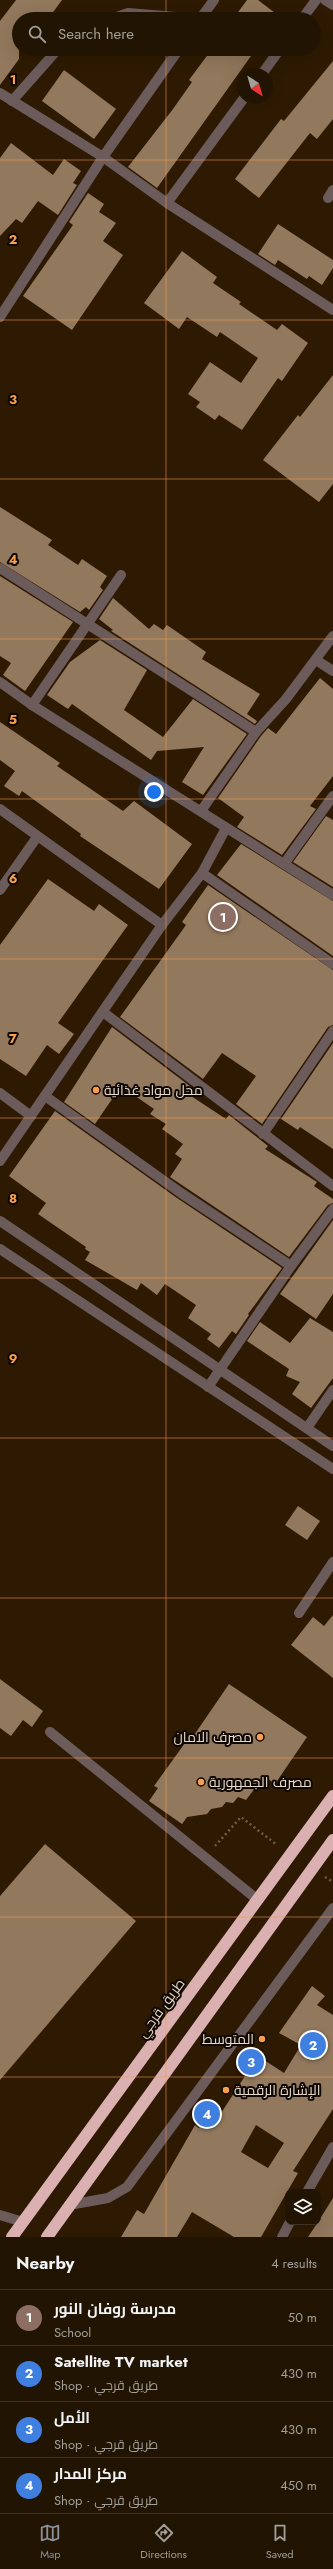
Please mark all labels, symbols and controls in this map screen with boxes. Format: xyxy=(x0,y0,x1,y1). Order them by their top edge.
search box xyxy=(12,12,321,56)
icon: search xyxy=(26,23,48,45)
text: Search here xyxy=(58,23,134,45)
north arrow xyxy=(237,68,273,104)
text: 1 xyxy=(10,70,16,89)
text: 2 xyxy=(9,230,17,249)
text: 3 xyxy=(9,390,17,409)
text: 4 xyxy=(8,550,18,569)
text: 5 xyxy=(9,710,17,729)
your location xyxy=(144,782,164,802)
text: 6 xyxy=(9,869,18,888)
pin: 1 xyxy=(210,902,236,932)
text: 7 xyxy=(9,1029,17,1048)
place label: محل مواد غذائية xyxy=(104,1080,203,1100)
marker: محل مواد غذائية xyxy=(91,1085,101,1095)
text: 8 xyxy=(9,1189,17,1208)
text: 9 xyxy=(9,1349,18,1368)
place label: مصرف الامان xyxy=(173,1727,252,1747)
marker: مصرف الامان xyxy=(255,1732,265,1742)
place label: مصرف الجمهورية xyxy=(209,1772,312,1792)
marker: مصرف الجمهورية xyxy=(196,1777,206,1787)
street label: طريق قرجي xyxy=(133,1974,191,2043)
place label: المتوسط xyxy=(202,2029,254,2049)
pin: 2 xyxy=(300,2030,326,2060)
marker: المتوسط xyxy=(257,2034,267,2044)
pin: 3 xyxy=(238,2047,264,2077)
place label: الإشارة الرقمية xyxy=(234,2080,321,2100)
marker: الإشارة الرقمية xyxy=(221,2085,231,2095)
pin: 4 xyxy=(194,2099,220,2129)
map controls xyxy=(285,2189,321,2225)
button: layers xyxy=(285,2189,321,2225)
text: Nearby xyxy=(16,2251,74,2275)
text: 4 results xyxy=(271,2254,317,2273)
text: مدرسة روفان النور xyxy=(54,2298,176,2320)
text: 1 xyxy=(26,2308,32,2327)
text: 50 m xyxy=(288,2308,317,2327)
text: School xyxy=(54,2323,91,2342)
text: Satellite TV market xyxy=(54,2351,188,2373)
text: 2 xyxy=(25,2364,33,2383)
text: 430 m xyxy=(280,2364,317,2383)
text: Shop · طريق قرجي xyxy=(54,2376,158,2395)
text: الأمل xyxy=(54,2407,90,2429)
text: 3 xyxy=(25,2420,33,2439)
text: 430 m xyxy=(280,2420,317,2439)
text: Shop · طريق قرجي xyxy=(54,2435,158,2454)
text: مركز المدار xyxy=(54,2463,127,2485)
text: 4 xyxy=(24,2476,34,2495)
text: 450 m xyxy=(280,2476,317,2495)
text: Shop · طريق قرجي xyxy=(54,2491,158,2510)
tab: Map xyxy=(39,2522,61,2562)
tab: Directions xyxy=(140,2522,187,2562)
tab: Saved xyxy=(266,2522,294,2562)

